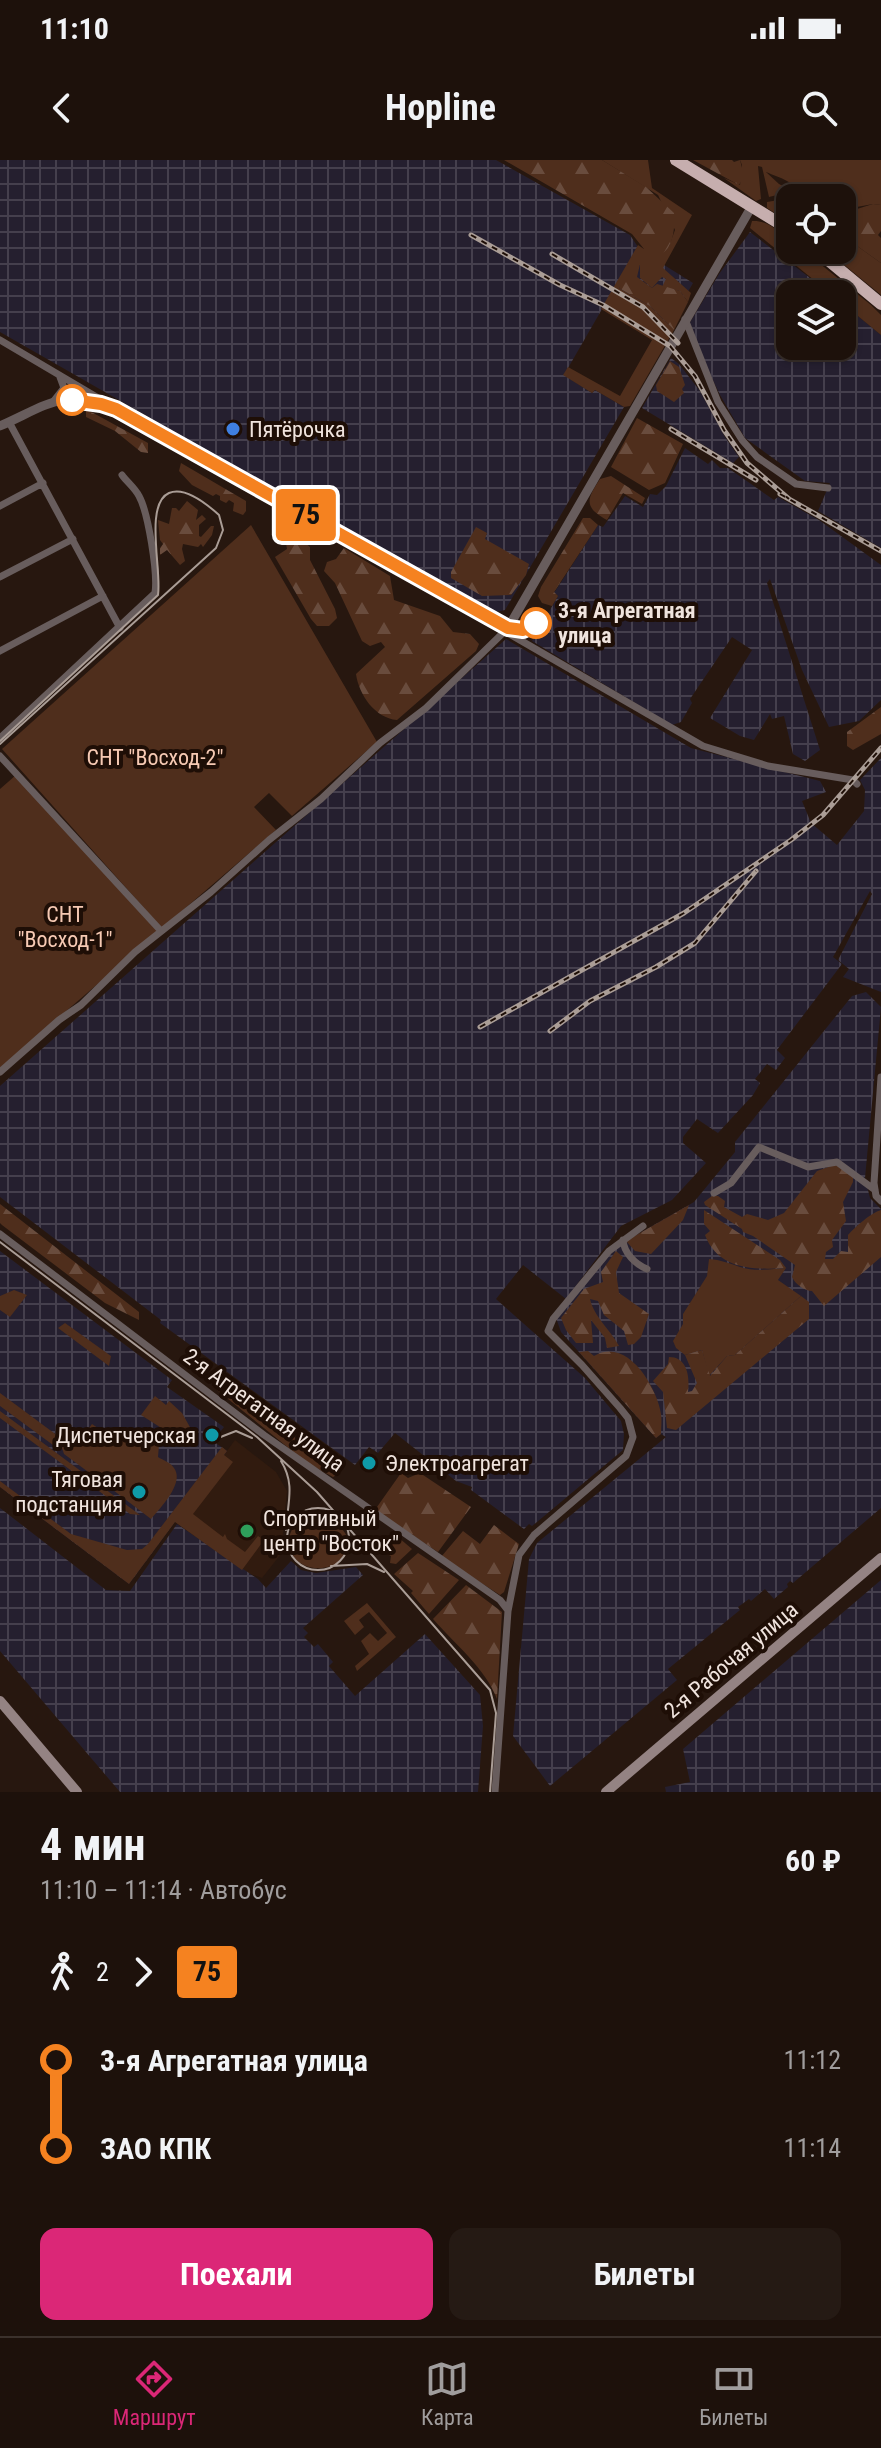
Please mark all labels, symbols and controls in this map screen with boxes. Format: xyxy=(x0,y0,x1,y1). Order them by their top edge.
text: 11:10 xyxy=(40,11,109,46)
icon: back xyxy=(40,86,84,130)
icon: search xyxy=(797,86,841,130)
text: Hopline xyxy=(385,87,496,129)
map controls xyxy=(776,184,856,360)
button: locate xyxy=(776,184,856,264)
button: layers xyxy=(776,280,856,360)
unlabelled marker xyxy=(57,385,87,415)
place label: Пятёрочка xyxy=(249,417,346,442)
marker: Пятёрочка xyxy=(224,420,242,438)
line badge: 75 xyxy=(270,489,342,541)
text: 75 xyxy=(292,498,320,531)
place label: 3-я Агрегатная улица xyxy=(558,598,696,648)
marker: 3-я Агрегатная улица xyxy=(521,608,551,638)
park label: СНТ "Восход-2" xyxy=(86,745,224,770)
park label: СНТ "Восход-1" xyxy=(17,902,113,952)
street label: 2-я Агрегатная улица xyxy=(179,1343,349,1477)
place label: Диспетчерская xyxy=(56,1423,196,1448)
marker: Диспетчерская xyxy=(203,1426,221,1444)
place label: Электроагрегат xyxy=(385,1451,529,1476)
marker: Электроагрегат xyxy=(360,1454,378,1472)
place label: Тяговая подстанция xyxy=(15,1467,123,1517)
marker: Тяговая подстанция xyxy=(130,1483,148,1501)
place label: Спортивный центр "Восток" xyxy=(263,1506,399,1556)
marker: Спортивный центр "Восток" xyxy=(238,1522,256,1540)
street label: 2-я Рабочая улица xyxy=(659,1597,803,1723)
text: 4 мин xyxy=(40,1819,146,1871)
text: 60 ₽ xyxy=(785,1843,841,1878)
text: 11:10 – 11:14 · Автобус xyxy=(40,1875,287,1905)
icon: walk xyxy=(40,1950,84,1994)
icon: forward xyxy=(121,1950,165,1994)
text: 75 xyxy=(193,1955,221,1988)
text: 2 xyxy=(96,1957,109,1987)
text: 3-я Агрегатная улица xyxy=(100,2043,368,2078)
text: 11:12 xyxy=(784,2045,841,2075)
text: ЗАО КПК xyxy=(100,2131,211,2166)
text: 11:14 xyxy=(784,2133,841,2163)
button: Поехали xyxy=(40,2228,433,2320)
button: Билеты xyxy=(449,2228,841,2320)
tab: Маршрут xyxy=(113,2357,196,2430)
tab: Карта xyxy=(421,2357,474,2430)
tab: Билеты xyxy=(699,2357,768,2430)

